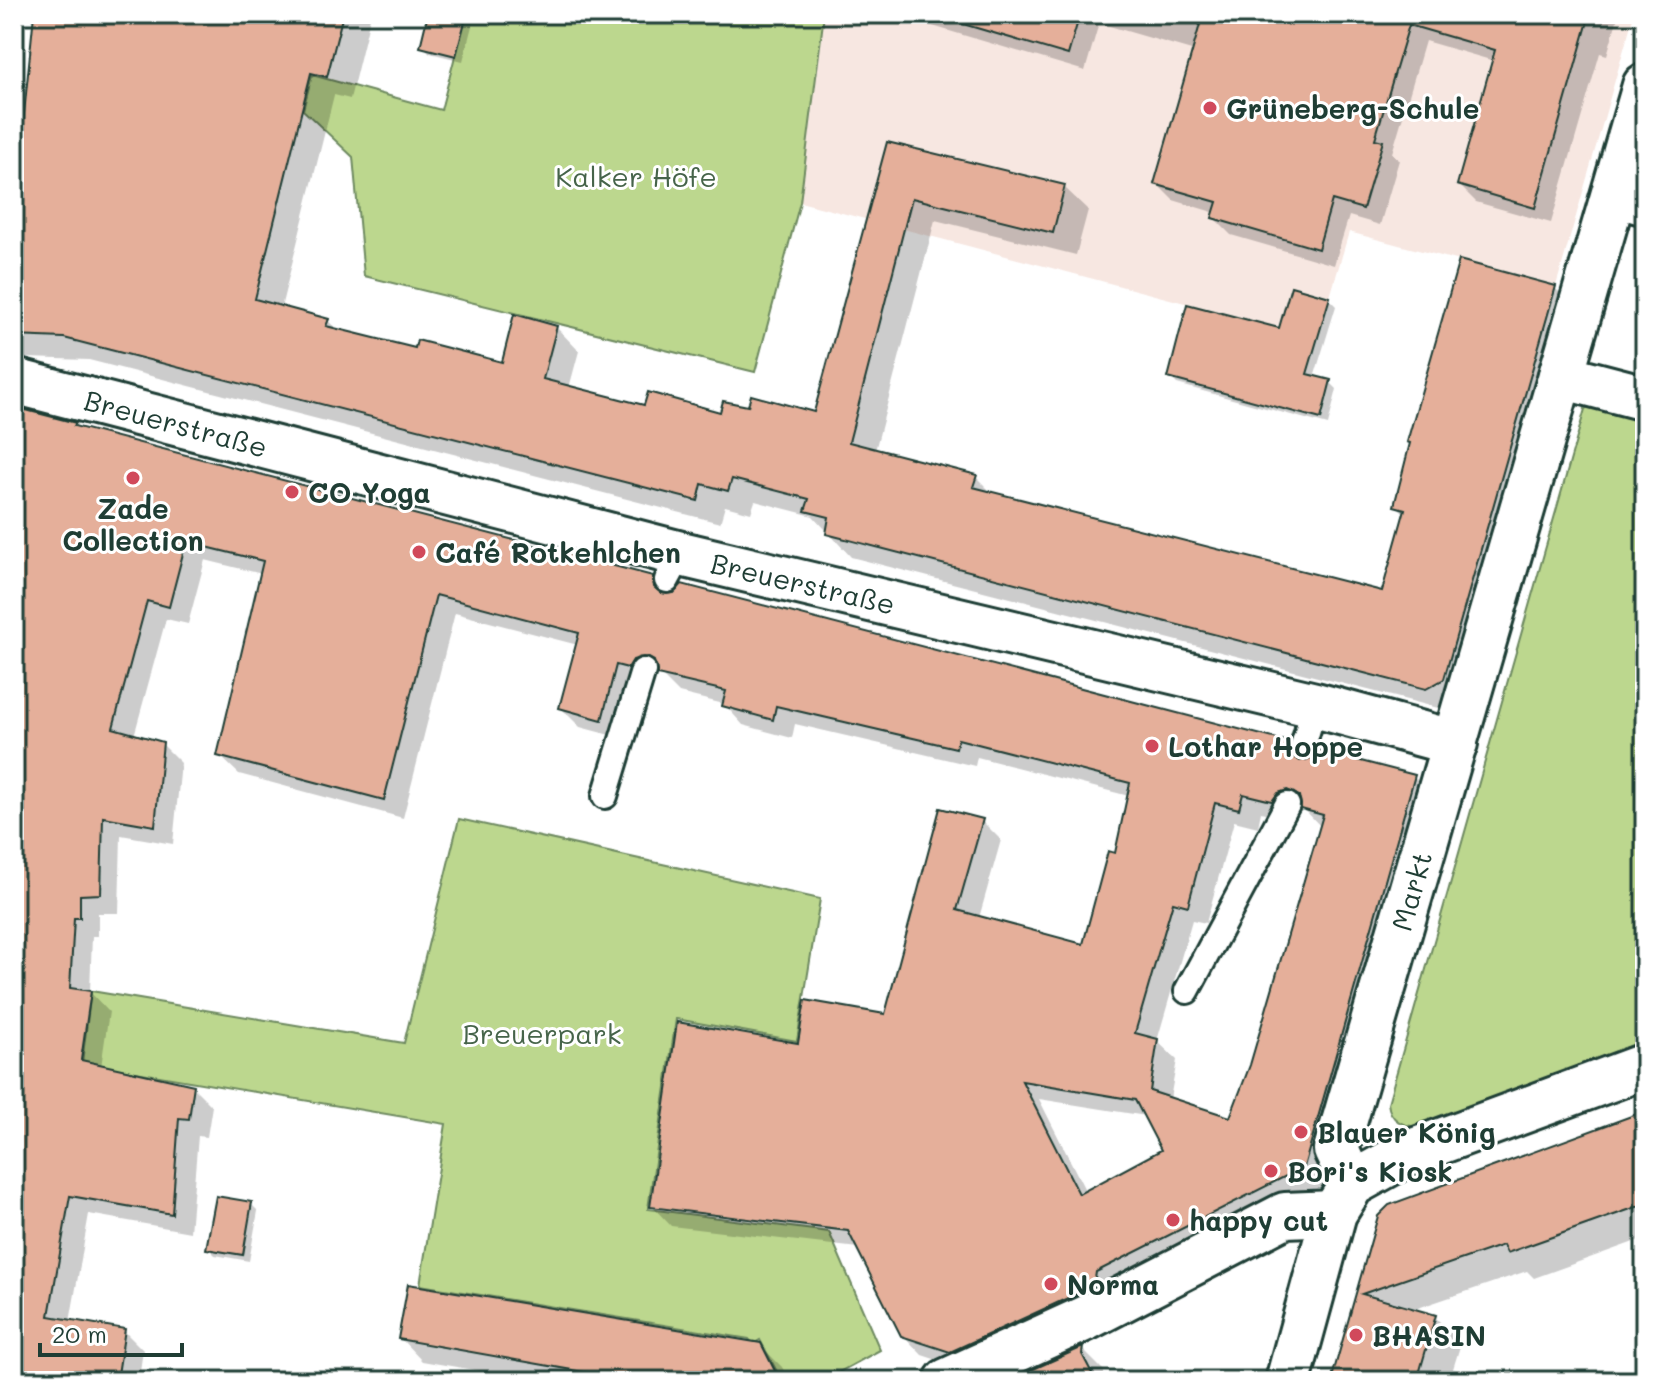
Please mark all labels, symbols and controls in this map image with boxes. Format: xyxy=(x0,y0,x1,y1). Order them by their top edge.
place label: Grüneberg-Schule xyxy=(1226,90,1479,126)
marker: Grüneberg-Schule xyxy=(1201,99,1219,117)
park label: Kalker Höfe xyxy=(555,158,717,194)
street label: Breuerstraße xyxy=(81,381,271,465)
marker: Zade Collection xyxy=(124,469,142,487)
place label: CO Yoga xyxy=(308,474,431,510)
marker: CO Yoga xyxy=(283,483,301,501)
place label: Zade Collection xyxy=(62,490,204,558)
place label: Café Rotkehlchen xyxy=(435,534,681,570)
marker: Café Rotkehlchen xyxy=(410,543,428,561)
street label: Breuerstraße xyxy=(707,544,899,622)
place label: Lothar Hoppe xyxy=(1168,728,1363,764)
marker: Lothar Hoppe xyxy=(1143,737,1161,755)
street label: Markt xyxy=(1383,847,1439,935)
park label: Breuerpark xyxy=(462,1015,622,1051)
place label: Blauer König xyxy=(1317,1114,1496,1150)
marker: Blauer König xyxy=(1292,1123,1310,1141)
place label: Bori's Kiosk xyxy=(1287,1153,1453,1189)
marker: Bori's Kiosk xyxy=(1262,1162,1280,1180)
place label: happy cut xyxy=(1189,1202,1328,1239)
marker: happy cut xyxy=(1164,1211,1182,1229)
place label: Norma xyxy=(1067,1266,1159,1302)
marker: Norma xyxy=(1042,1275,1060,1293)
scale bar xyxy=(40,1307,182,1357)
place label: BHASIN xyxy=(1372,1317,1486,1353)
text: 20 m xyxy=(52,1318,107,1349)
marker: BHASIN xyxy=(1347,1326,1365,1344)

